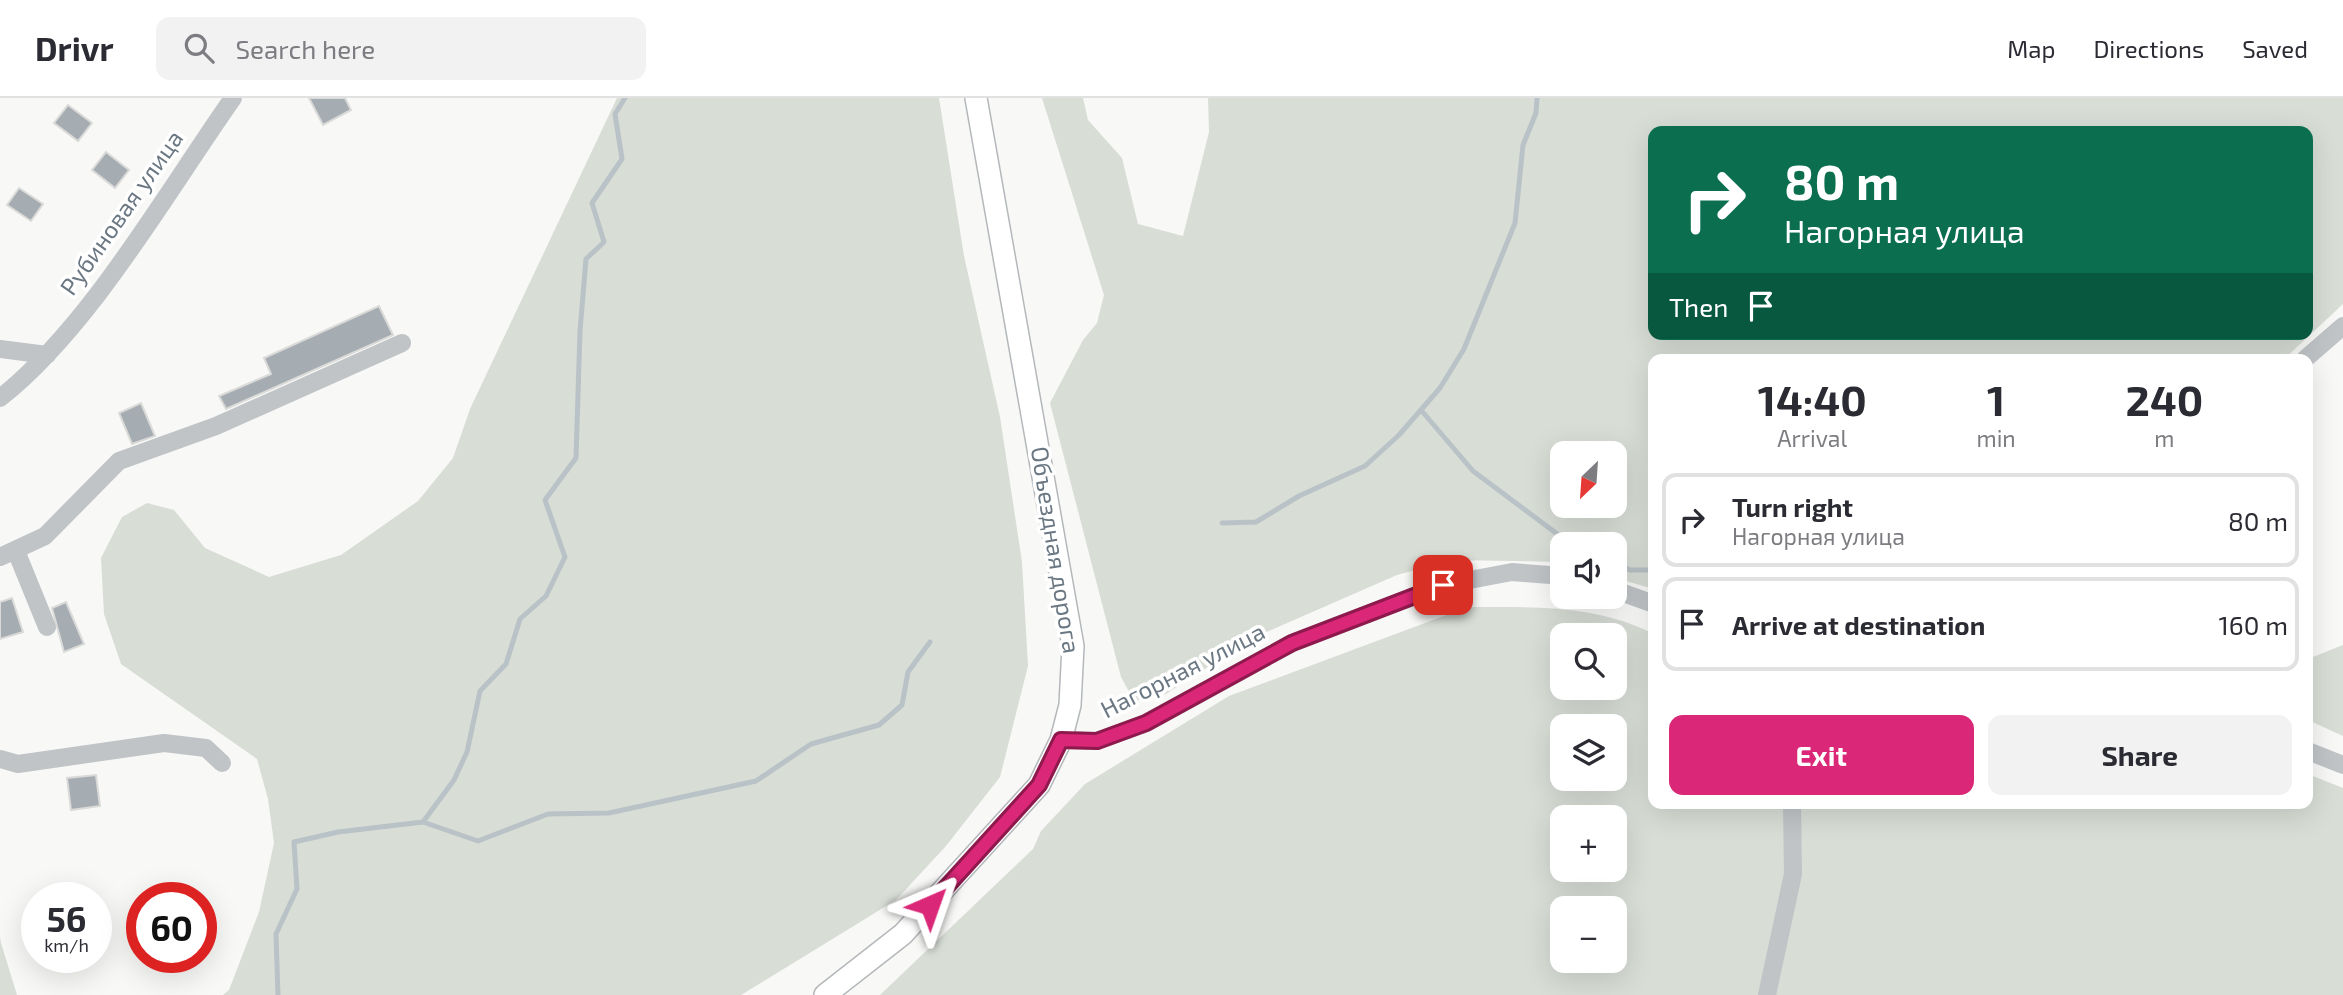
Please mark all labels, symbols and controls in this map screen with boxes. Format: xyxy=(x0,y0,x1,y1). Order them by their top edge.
search box xyxy=(156,17,646,80)
text: Drivr xyxy=(35,28,114,68)
icon: search xyxy=(180,29,218,67)
text: Search here xyxy=(236,33,375,64)
text: Map xyxy=(2007,34,2055,63)
text: Directions xyxy=(2093,34,2204,63)
text: Saved xyxy=(2242,34,2308,63)
street label: Рубиновая улица xyxy=(53,124,189,301)
text: 80 m xyxy=(1784,151,1899,210)
icon: right xyxy=(1669,154,1760,245)
text: Нагорная улица xyxy=(1784,211,2025,249)
icon: arrive xyxy=(1742,287,1780,325)
text: Then xyxy=(1669,291,1728,322)
text: 14:40 xyxy=(1758,374,1867,424)
text: 1 xyxy=(1987,374,2005,424)
text: 240 xyxy=(2126,374,2203,424)
text: Arrival xyxy=(1777,424,1847,452)
text: min xyxy=(1977,424,2016,452)
text: m xyxy=(2154,424,2174,452)
north arrow xyxy=(1550,441,1628,518)
map controls xyxy=(1550,441,1627,973)
street label: Объездная дорога xyxy=(1026,444,1087,655)
text: Turn right xyxy=(1732,491,1853,522)
icon: right xyxy=(1673,501,1711,539)
text: 80 m xyxy=(2228,505,2288,536)
text: Нагорная улица xyxy=(1732,522,1905,550)
button: sound xyxy=(1550,532,1627,609)
pin xyxy=(1413,555,1473,615)
icon: arrive xyxy=(1424,566,1462,604)
icon: arrive xyxy=(1673,605,1711,643)
text: Arrive at destination xyxy=(1732,609,1985,640)
text: 160 m xyxy=(2219,609,2288,640)
street label: Нагорная улица xyxy=(1095,616,1270,724)
button: search xyxy=(1550,623,1627,700)
button: layers xyxy=(1550,714,1627,791)
button: Exit xyxy=(1669,715,1974,795)
button: Share xyxy=(1988,715,2292,795)
button: + xyxy=(1550,805,1627,882)
position arrow xyxy=(893,868,967,942)
speed limit sign: 60 xyxy=(126,882,217,973)
button: − xyxy=(1550,896,1627,973)
text: 56 xyxy=(47,897,86,939)
text: km/h xyxy=(44,934,89,956)

